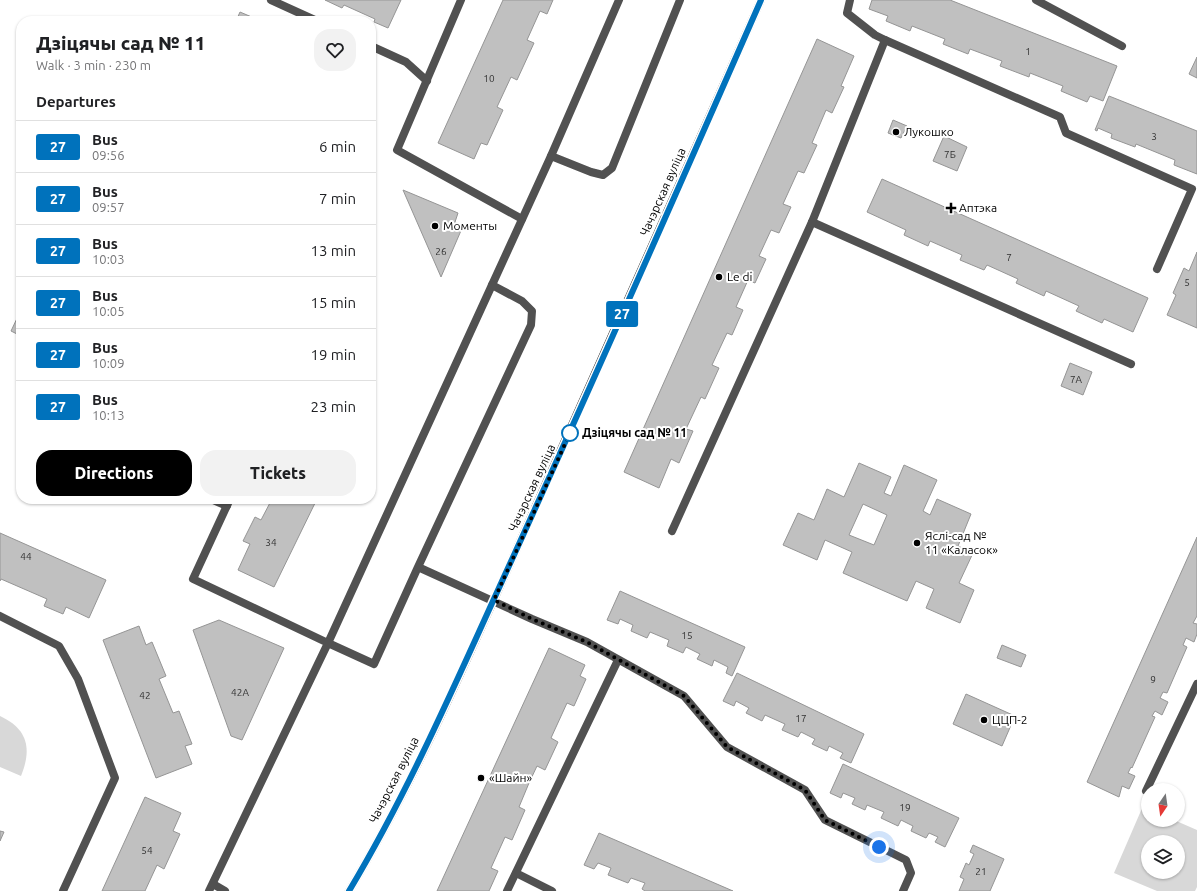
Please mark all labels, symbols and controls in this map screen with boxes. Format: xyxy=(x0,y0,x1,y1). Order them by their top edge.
button: heart xyxy=(314,29,356,71)
text: Дзіцячы сад № 11 xyxy=(36,32,205,54)
house number: 1 xyxy=(1025,46,1031,57)
text: Walk · 3 min · 230 m xyxy=(36,58,151,72)
house number: 10 xyxy=(483,73,495,84)
text: Departures xyxy=(36,93,116,110)
place label: Лукошко xyxy=(904,125,954,138)
marker: Лукошко xyxy=(891,127,901,137)
text: Bus xyxy=(92,131,118,148)
house number: 3 xyxy=(1151,131,1157,142)
text: 6 min xyxy=(319,138,356,155)
text: 27 xyxy=(50,139,66,155)
street label: Чачэрская вуліца xyxy=(637,146,688,238)
text: 09:56 xyxy=(92,148,125,162)
house number: 7Б xyxy=(944,149,956,160)
text: Bus xyxy=(92,183,118,200)
text: 7 min xyxy=(319,190,356,207)
text: 27 xyxy=(50,191,66,207)
text: 09:57 xyxy=(92,200,125,214)
place label: Аптэка xyxy=(959,201,997,214)
marker: Аптэка xyxy=(946,203,956,213)
place label: Моменты xyxy=(443,219,497,232)
marker: Моменты xyxy=(430,221,440,231)
text: Bus xyxy=(92,235,118,252)
text: 13 min xyxy=(310,242,356,259)
text: 27 xyxy=(50,243,66,259)
house number: 26 xyxy=(435,246,447,257)
text: 10:03 xyxy=(92,252,125,266)
house number: 7 xyxy=(1006,252,1012,263)
place label: Le di xyxy=(727,270,753,283)
marker: Le di xyxy=(714,272,724,282)
house number: 5 xyxy=(1184,277,1190,288)
text: Bus xyxy=(92,287,118,304)
text: 15 min xyxy=(310,294,356,311)
text: 27 xyxy=(50,295,66,311)
line badge: 27 xyxy=(604,301,640,327)
text: 10:05 xyxy=(92,304,125,318)
text: 27 xyxy=(614,306,630,322)
text: Bus xyxy=(92,339,118,356)
text: 19 min xyxy=(310,346,356,363)
text: 27 xyxy=(50,347,66,363)
text: 10:09 xyxy=(92,356,125,370)
house number: 7А xyxy=(1070,374,1083,385)
text: Bus xyxy=(92,391,118,408)
text: 23 min xyxy=(310,398,356,415)
text: 27 xyxy=(50,399,66,415)
text: 10:13 xyxy=(92,408,125,422)
marker: Дзіцячы сад № 11 xyxy=(561,424,579,442)
place label: Дзіцячы сад № 11 xyxy=(582,426,687,439)
street label: Чачэрская вуліца xyxy=(506,442,558,534)
button: Directions xyxy=(36,450,192,496)
button: Tickets xyxy=(200,450,356,496)
place label: Яслі-сад № 11 «Каласок» xyxy=(925,529,998,556)
house number: 34 xyxy=(265,537,277,548)
marker: Яслі-сад № 11 «Каласок» xyxy=(912,538,922,548)
house number: 44 xyxy=(20,551,32,562)
house number: 15 xyxy=(681,630,693,641)
house number: 9 xyxy=(1150,674,1156,685)
house number: 42А xyxy=(231,687,249,698)
house number: 42 xyxy=(139,690,151,701)
house number: 17 xyxy=(795,713,807,724)
place label: ЦЦП-2 xyxy=(992,713,1027,726)
marker: ЦЦП-2 xyxy=(979,715,989,725)
street label: Чачэрская вуліца xyxy=(366,734,421,825)
place label: «Шайн» xyxy=(489,771,533,784)
marker: «Шайн» xyxy=(476,773,486,783)
north arrow xyxy=(1141,783,1185,827)
map controls xyxy=(1141,783,1185,879)
house number: 19 xyxy=(899,802,911,813)
button: layers xyxy=(1141,835,1185,879)
your location xyxy=(869,837,889,857)
house number: 54 xyxy=(141,845,153,856)
house number: 21 xyxy=(975,866,987,877)

